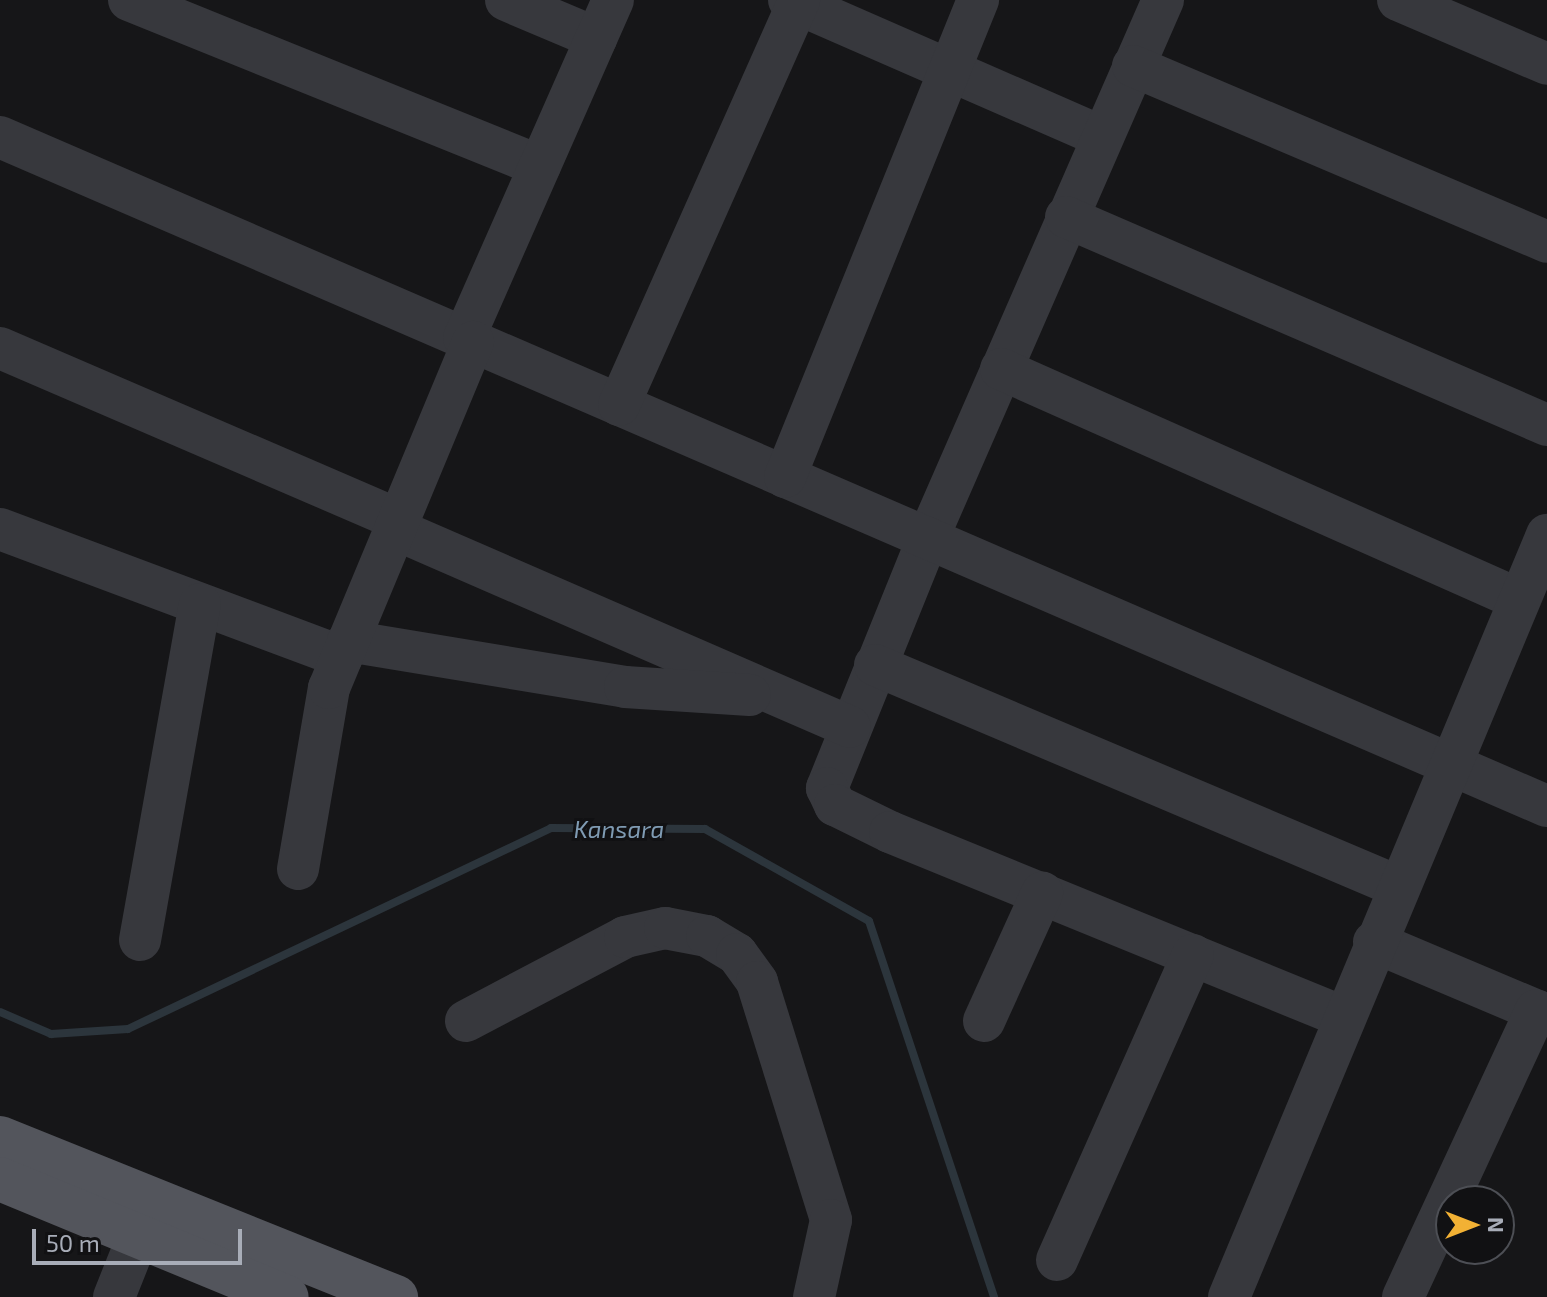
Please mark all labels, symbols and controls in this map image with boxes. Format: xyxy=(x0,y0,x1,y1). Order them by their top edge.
water label: Kansara xyxy=(574,815,664,843)
north arrow xyxy=(1435,1185,1515,1265)
scale bar xyxy=(36,1213,246,1263)
text: N xyxy=(1484,1217,1510,1233)
text: 50 m xyxy=(46,1228,100,1257)

